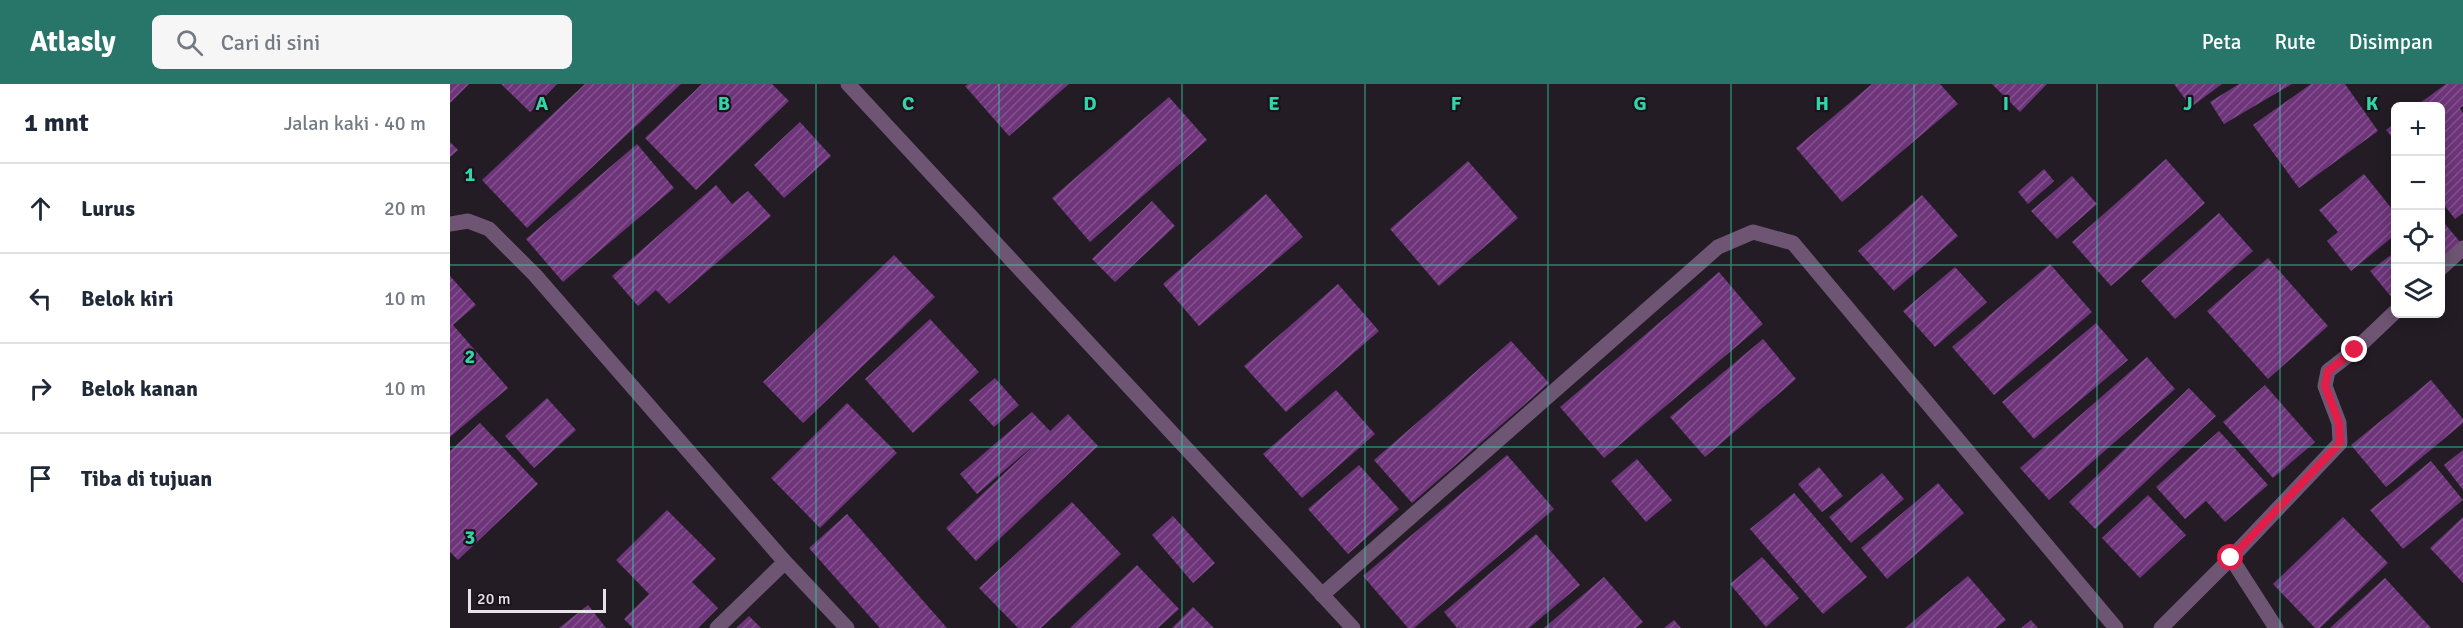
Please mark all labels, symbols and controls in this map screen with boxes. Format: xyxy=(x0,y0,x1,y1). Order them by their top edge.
search box xyxy=(152,15,572,69)
text: Atlasly xyxy=(30,25,116,59)
icon: search xyxy=(173,26,206,59)
text: Cari di sini xyxy=(221,29,320,56)
text: Peta xyxy=(2202,29,2242,55)
text: Rute xyxy=(2275,29,2316,55)
text: Disimpan xyxy=(2349,29,2433,55)
text: A xyxy=(536,91,549,116)
text: B xyxy=(718,91,730,116)
text: C xyxy=(902,91,914,116)
text: D xyxy=(1083,91,1097,116)
text: E xyxy=(1268,91,1280,116)
text: F xyxy=(1451,91,1462,116)
text: G xyxy=(1633,91,1647,116)
text: H xyxy=(1815,91,1829,116)
text: I xyxy=(2003,91,2009,116)
text: J xyxy=(2183,91,2193,116)
text: K xyxy=(2366,91,2379,116)
map controls xyxy=(2391,102,2445,318)
button: + xyxy=(2391,102,2445,156)
text: 1 mnt xyxy=(24,107,89,139)
text: Jalan kaki · 40 m xyxy=(284,111,426,136)
button: − xyxy=(2391,156,2445,210)
text: 1 xyxy=(465,162,476,187)
icon: ahead xyxy=(24,192,57,225)
text: Lurus xyxy=(81,195,135,222)
text: 20 m xyxy=(384,196,426,221)
button: locate xyxy=(2391,210,2445,264)
button: layers xyxy=(2391,264,2445,318)
icon: left xyxy=(24,282,57,315)
text: Belok kiri xyxy=(81,285,174,312)
text: 10 m xyxy=(384,286,426,311)
route end xyxy=(2341,336,2367,362)
text: 2 xyxy=(465,344,475,369)
icon: right xyxy=(24,372,57,405)
text: Belok kanan xyxy=(81,375,198,402)
text: 10 m xyxy=(384,376,426,401)
icon: arrive xyxy=(24,462,57,495)
text: Tiba di tujuan xyxy=(81,465,212,492)
text: 3 xyxy=(465,525,475,550)
route start xyxy=(2217,544,2243,570)
scale bar xyxy=(468,586,606,614)
text: 20 m xyxy=(477,589,511,609)

